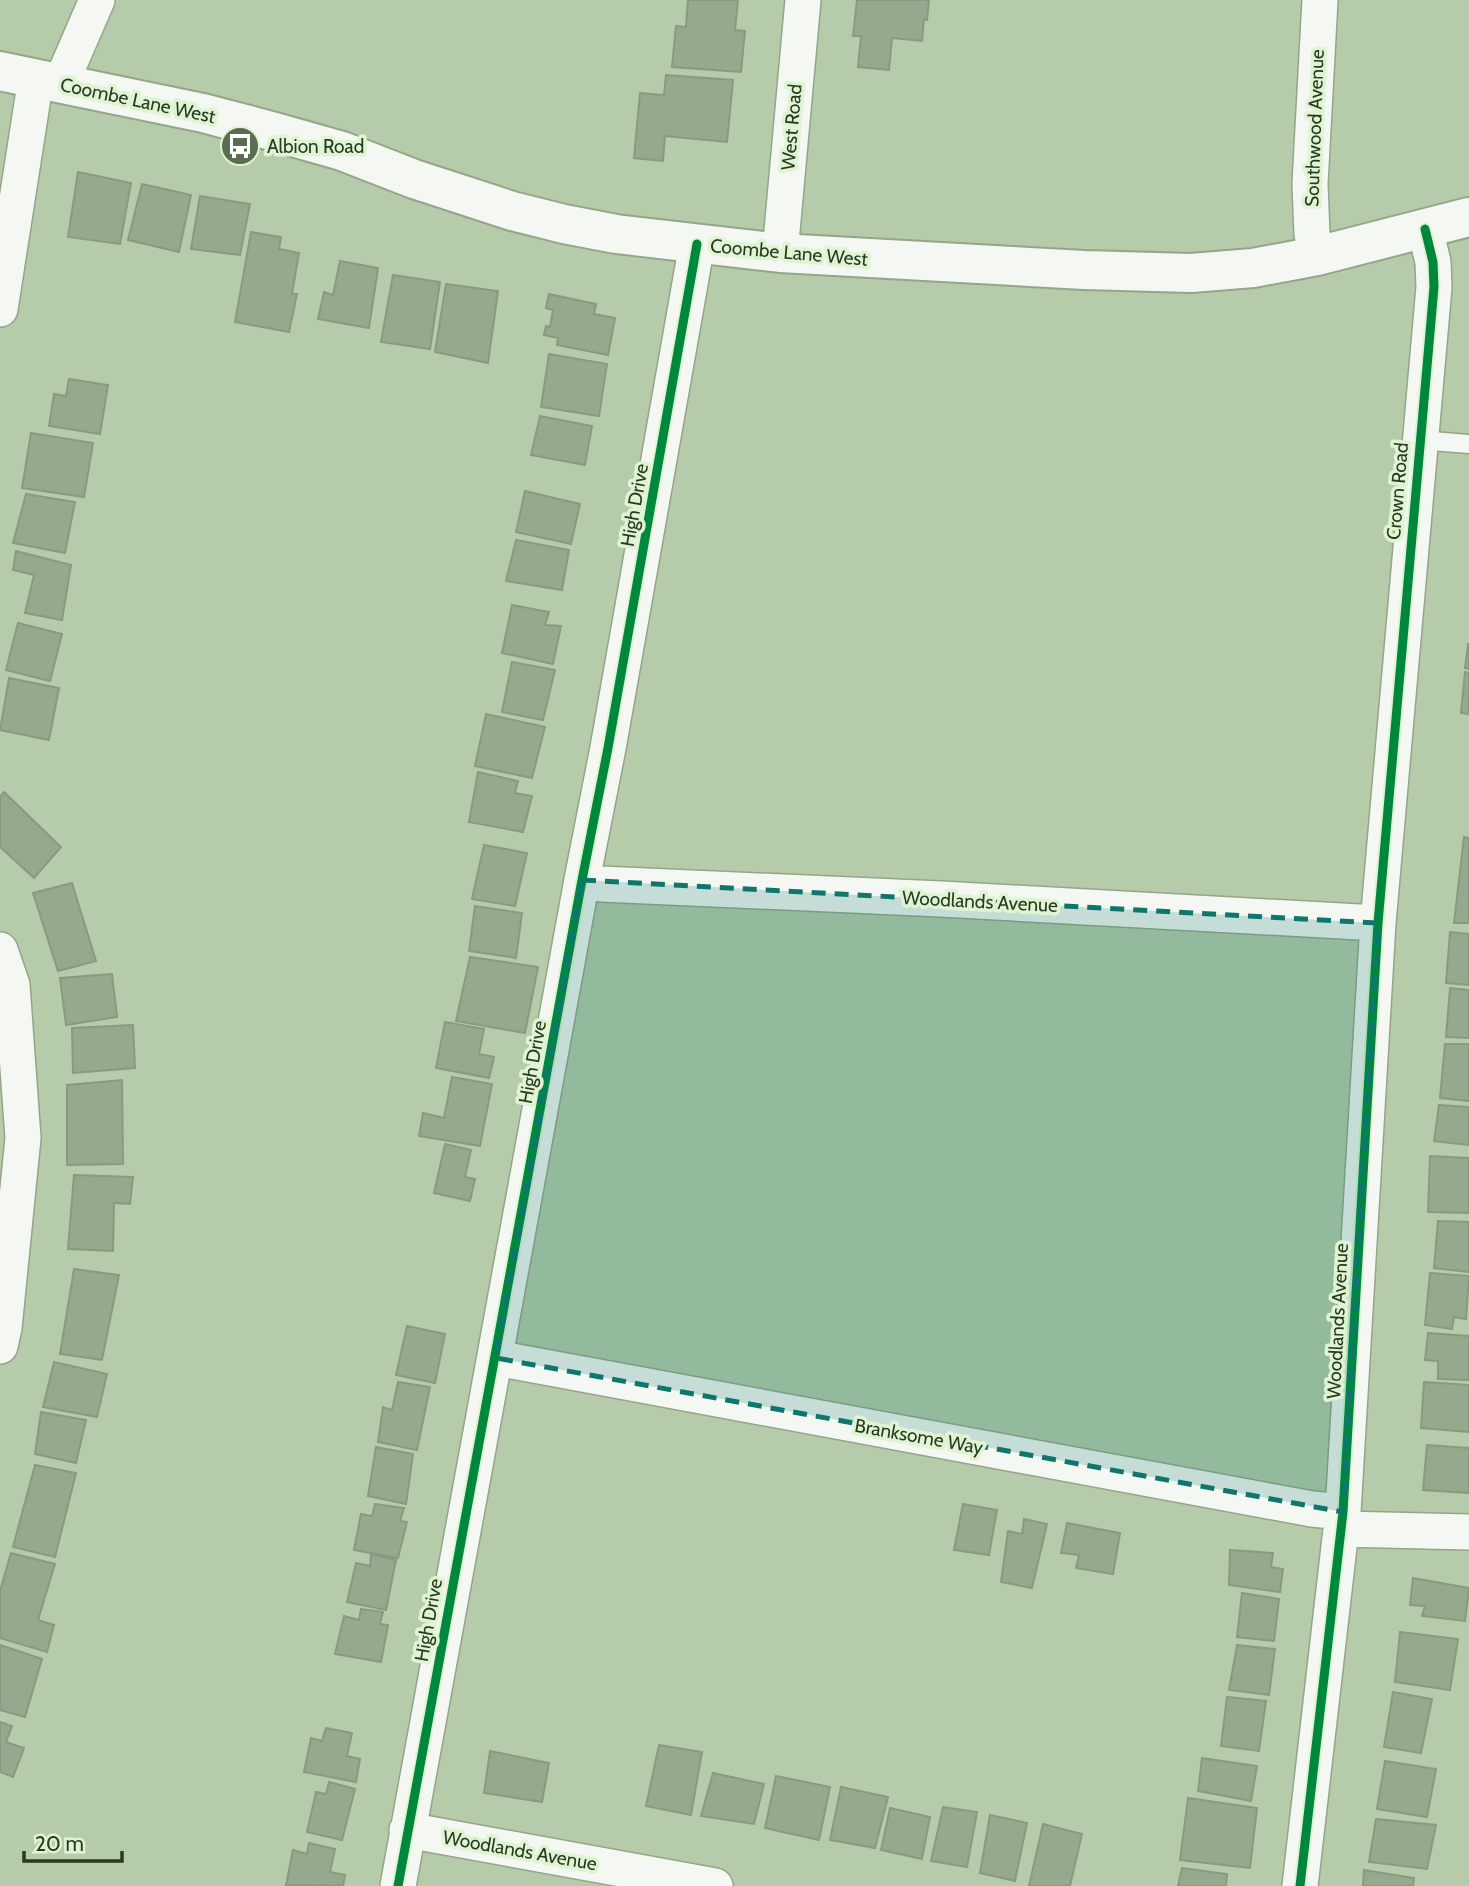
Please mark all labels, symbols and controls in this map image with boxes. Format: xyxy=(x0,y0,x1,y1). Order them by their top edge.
street label: Southwood Avenue xyxy=(1300,49,1329,207)
street label: Coombe Lane West xyxy=(58,73,218,128)
street label: West Road xyxy=(776,83,807,171)
bus stop icon: Albion Road xyxy=(219,125,261,167)
place label: Albion Road xyxy=(267,135,364,158)
street label: Coombe Lane West xyxy=(709,234,869,271)
street label: Crown Road xyxy=(1382,441,1413,541)
street label: High Drive xyxy=(616,462,653,548)
street label: Woodlands Avenue xyxy=(902,886,1059,917)
street label: High Drive xyxy=(514,1019,551,1105)
street label: Woodlands Avenue xyxy=(1322,1242,1353,1399)
street label: Branksome Way xyxy=(853,1414,985,1459)
street label: High Drive xyxy=(410,1577,447,1663)
scale bar xyxy=(24,1820,122,1864)
street label: Woodlands Avenue xyxy=(441,1826,599,1875)
text: 20 m xyxy=(35,1831,84,1856)

